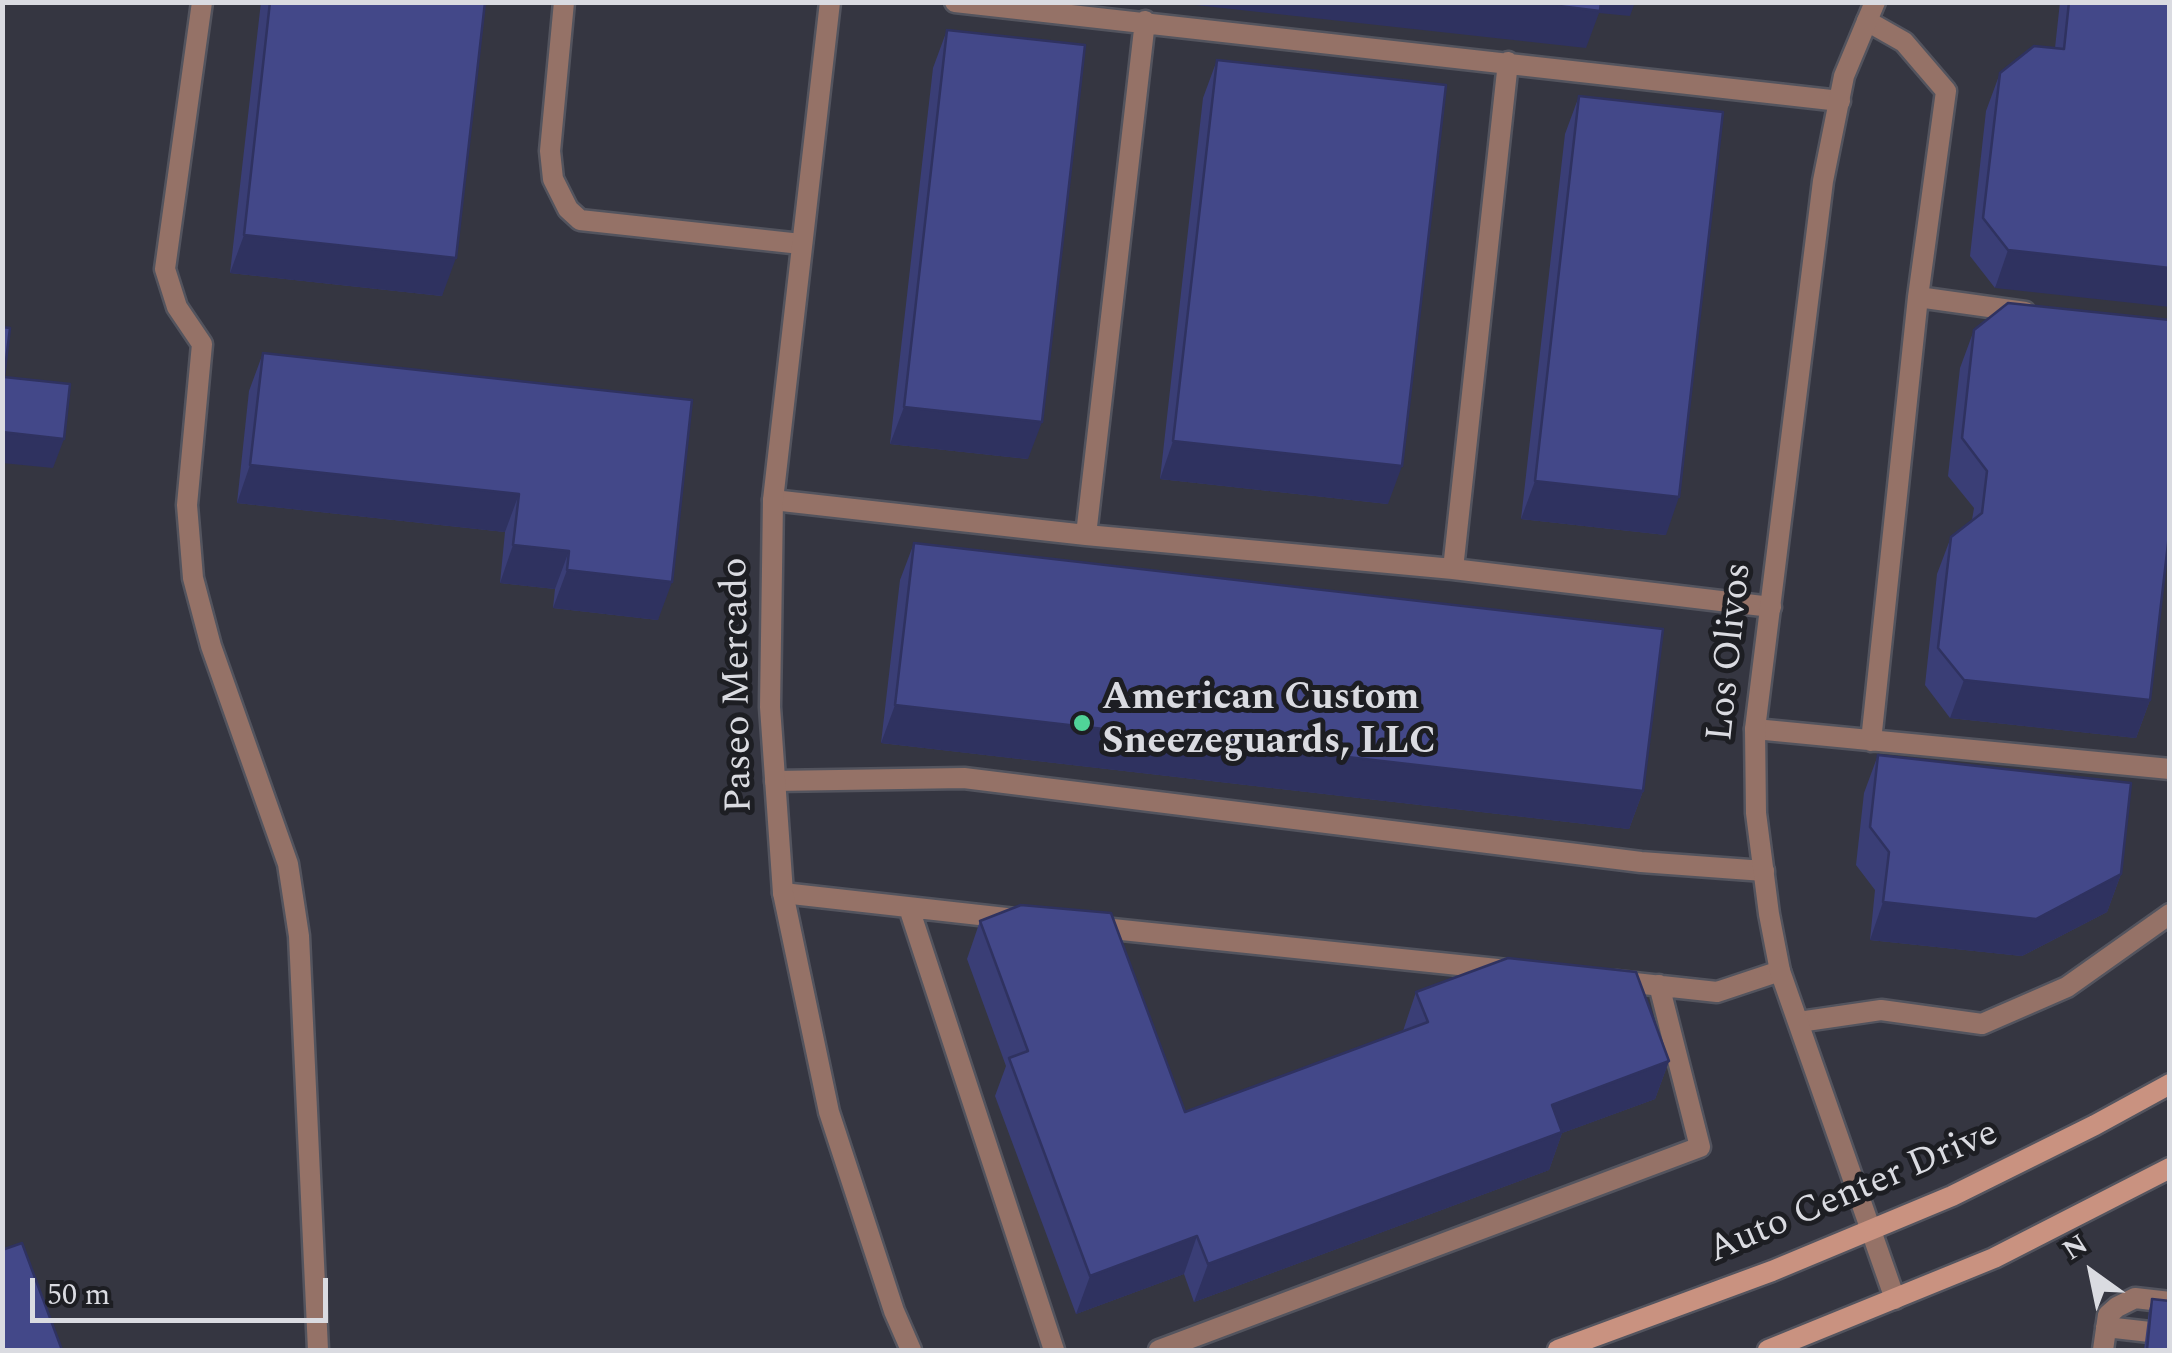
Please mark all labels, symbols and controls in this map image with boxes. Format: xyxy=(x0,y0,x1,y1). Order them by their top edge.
street label: Paseo Mercado xyxy=(715,557,765,813)
street label: Los Olivos xyxy=(1700,560,1764,744)
place label: American Custom Sneezeguards, LLC xyxy=(1102,678,1436,768)
marker: American Custom Sneezeguards, LLC xyxy=(1071,712,1093,734)
street label: Auto Center Drive xyxy=(1702,1112,2006,1276)
north arrow xyxy=(2042,1223,2142,1323)
text: N xyxy=(2054,1223,2097,1272)
scale bar xyxy=(35,1258,332,1320)
text: 50 m xyxy=(47,1272,110,1318)

